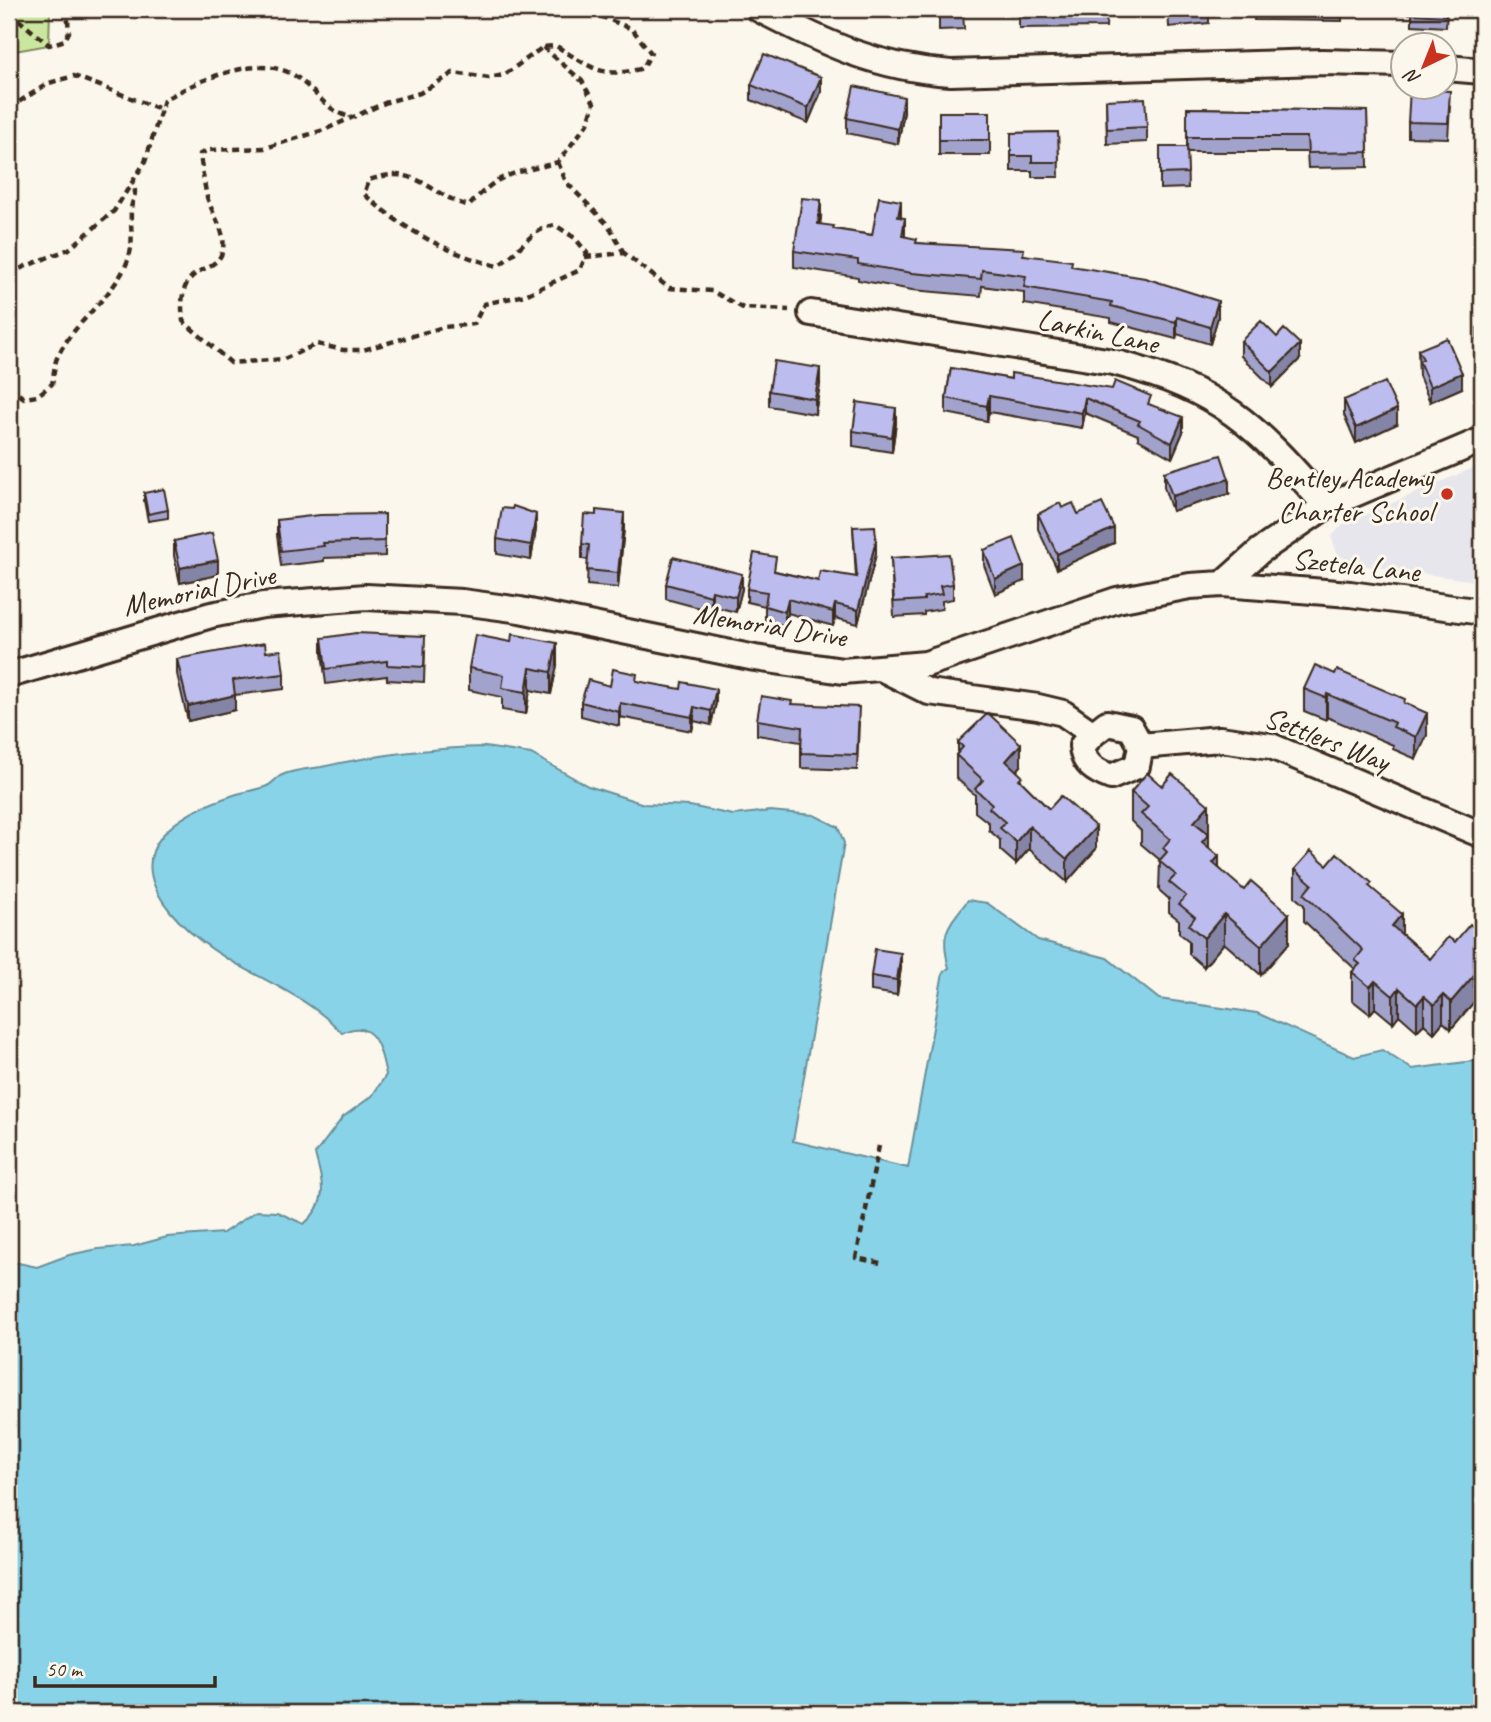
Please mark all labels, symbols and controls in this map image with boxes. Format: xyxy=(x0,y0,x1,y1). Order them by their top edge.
north arrow xyxy=(1390,32,1460,102)
text: N xyxy=(1398,63,1426,90)
street label: Larkin Lane xyxy=(1034,300,1164,363)
place label: Bentley Academy Charter School xyxy=(1265,458,1438,530)
marker: Bentley Academy Charter School xyxy=(1439,486,1455,502)
street label: Szetela Lane xyxy=(1290,539,1424,591)
street label: Memorial Drive xyxy=(120,555,281,625)
street label: Memorial Drive xyxy=(691,594,851,656)
street label: Settlers Way xyxy=(1259,698,1397,781)
scale bar xyxy=(35,1645,215,1689)
text: 50 m xyxy=(46,1656,84,1682)

